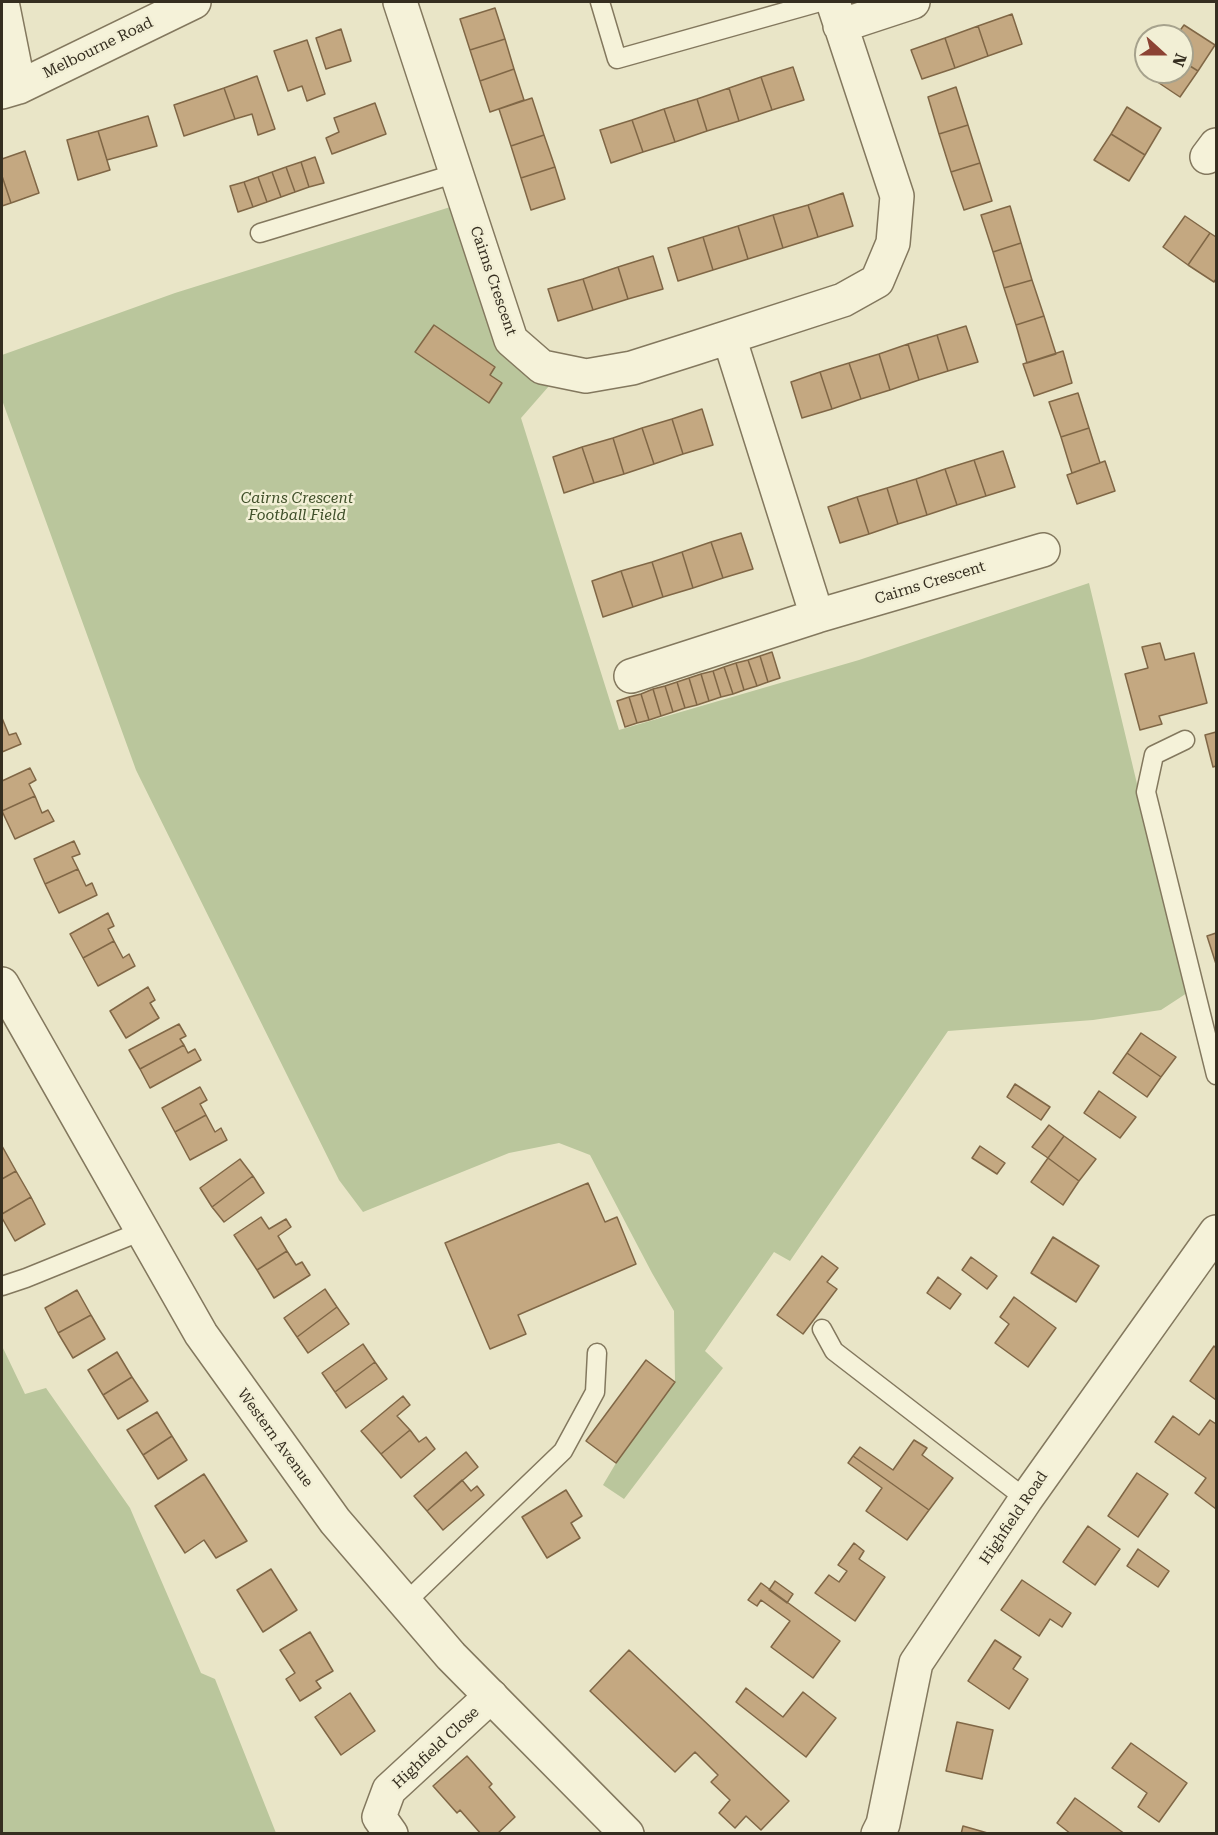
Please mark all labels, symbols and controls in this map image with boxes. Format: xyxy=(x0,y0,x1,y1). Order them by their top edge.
street label: Melbourne Road xyxy=(40,14,156,82)
north arrow xyxy=(1134,24,1194,84)
text: N xyxy=(1168,51,1190,69)
street label: Cairns Crescent xyxy=(466,224,520,338)
park label: Cairns Crescent Football Field xyxy=(241,490,353,525)
street label: Cairns Crescent xyxy=(873,558,987,608)
street label: Western Avenue xyxy=(233,1385,317,1491)
street label: Highfield Road xyxy=(976,1468,1052,1568)
street label: Highfield Close xyxy=(389,1703,483,1793)

